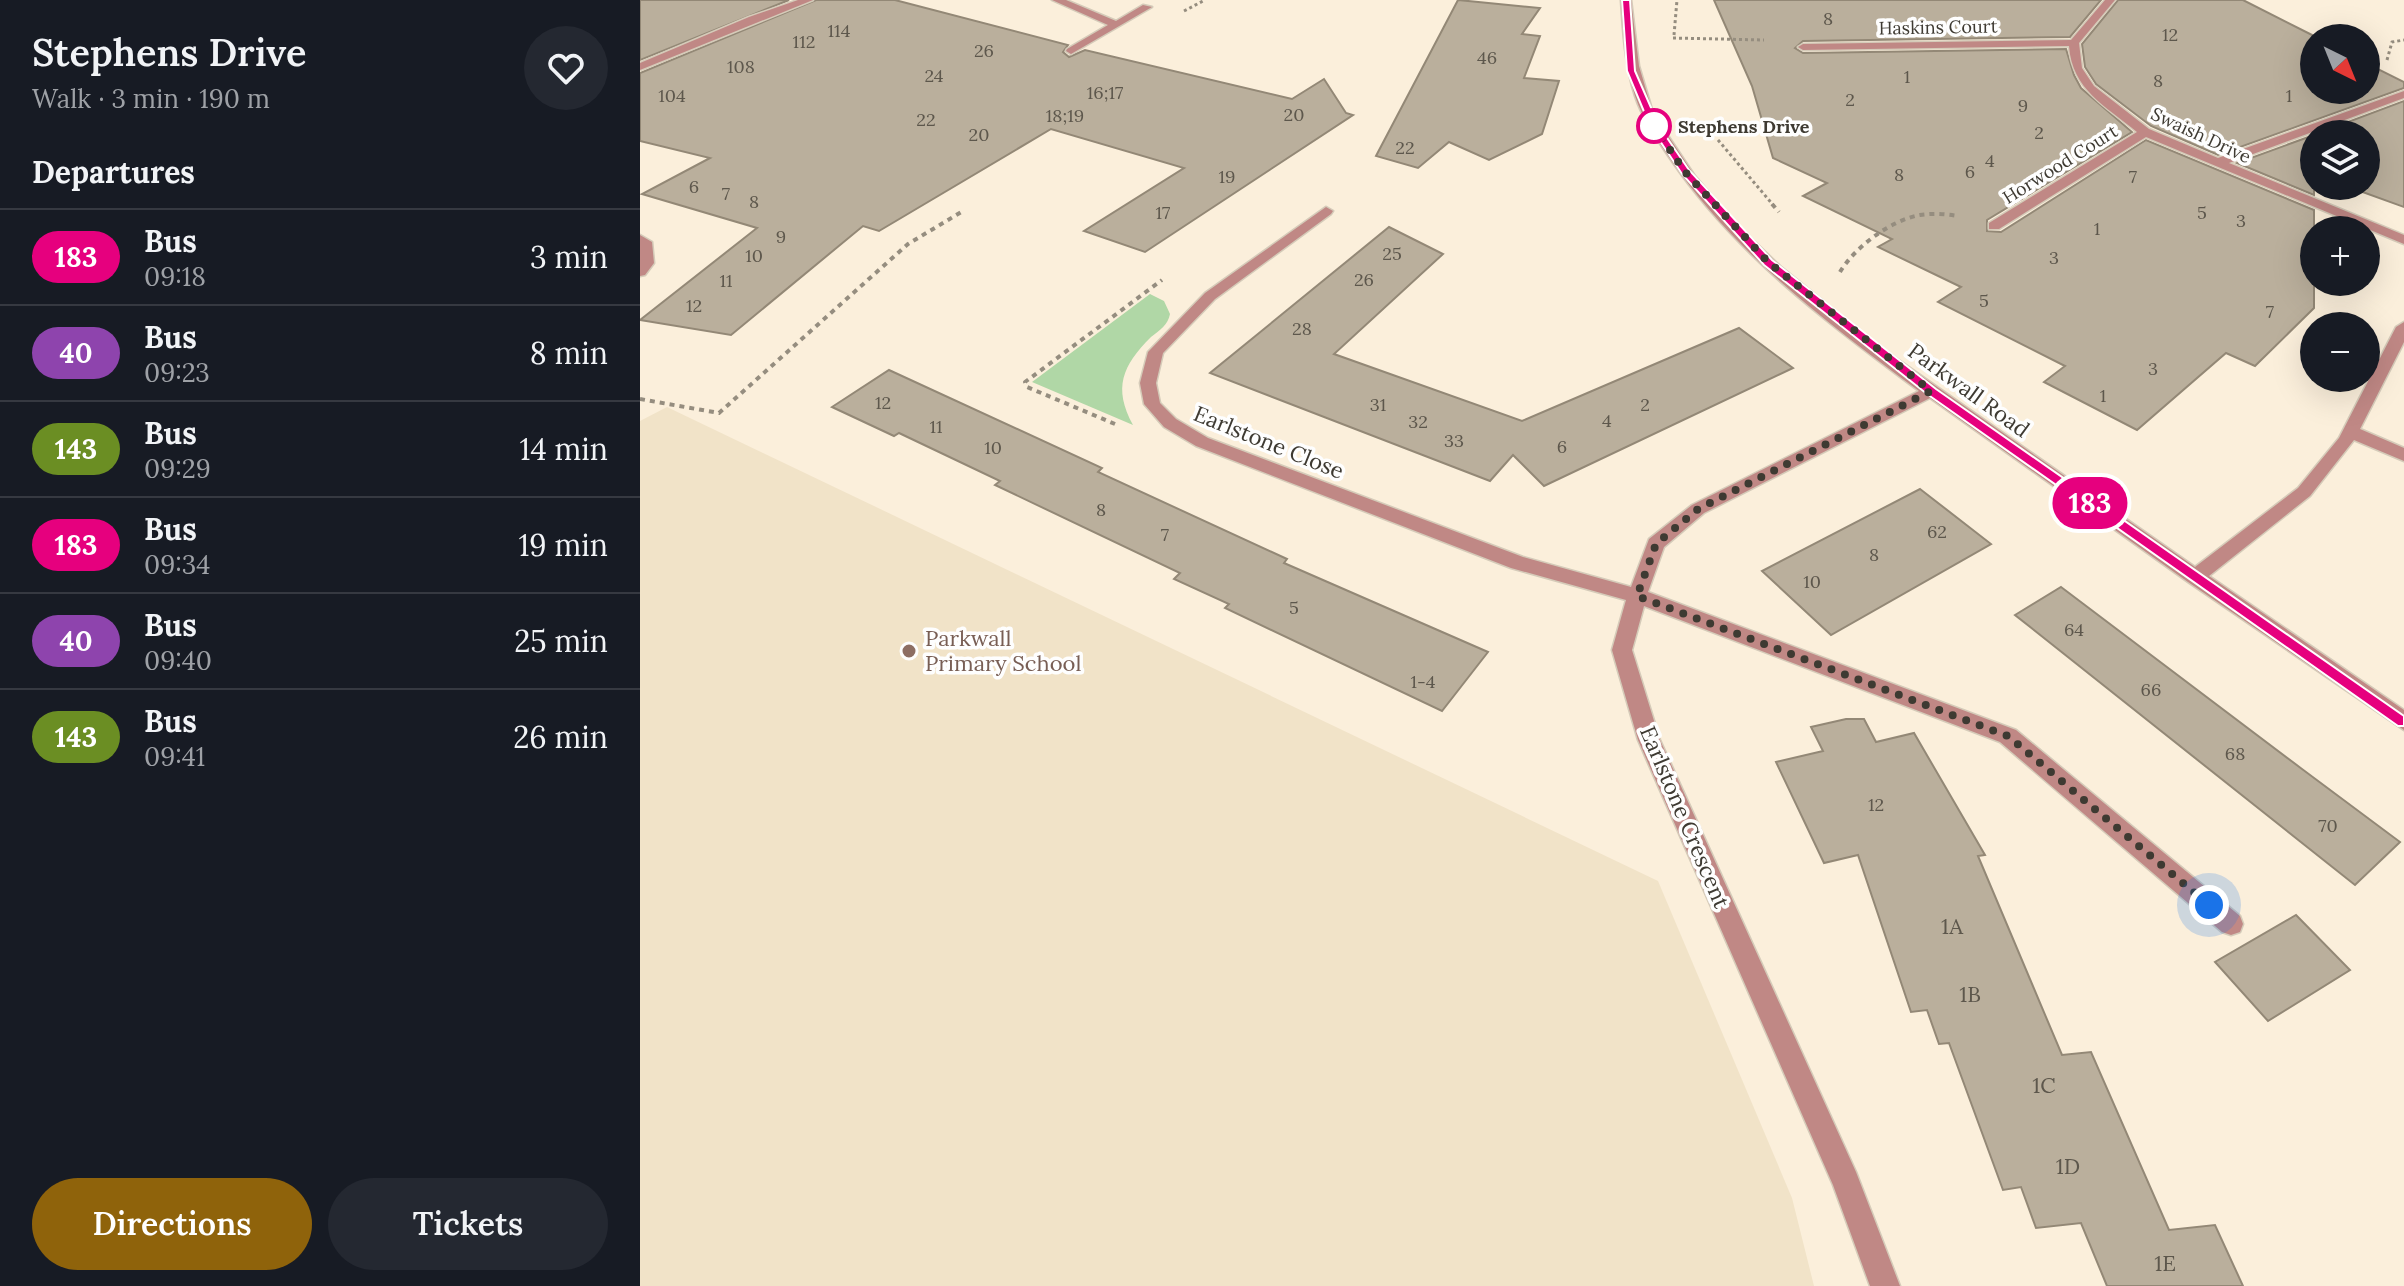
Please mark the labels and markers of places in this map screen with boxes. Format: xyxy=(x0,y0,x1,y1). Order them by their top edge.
marker: Stephens Drive xyxy=(1637,109,1671,143)
place label: Stephens Drive xyxy=(1678,115,1810,138)
place label: Parkwall Primary School xyxy=(925,624,1081,677)
marker: Parkwall Primary School xyxy=(900,642,918,660)

